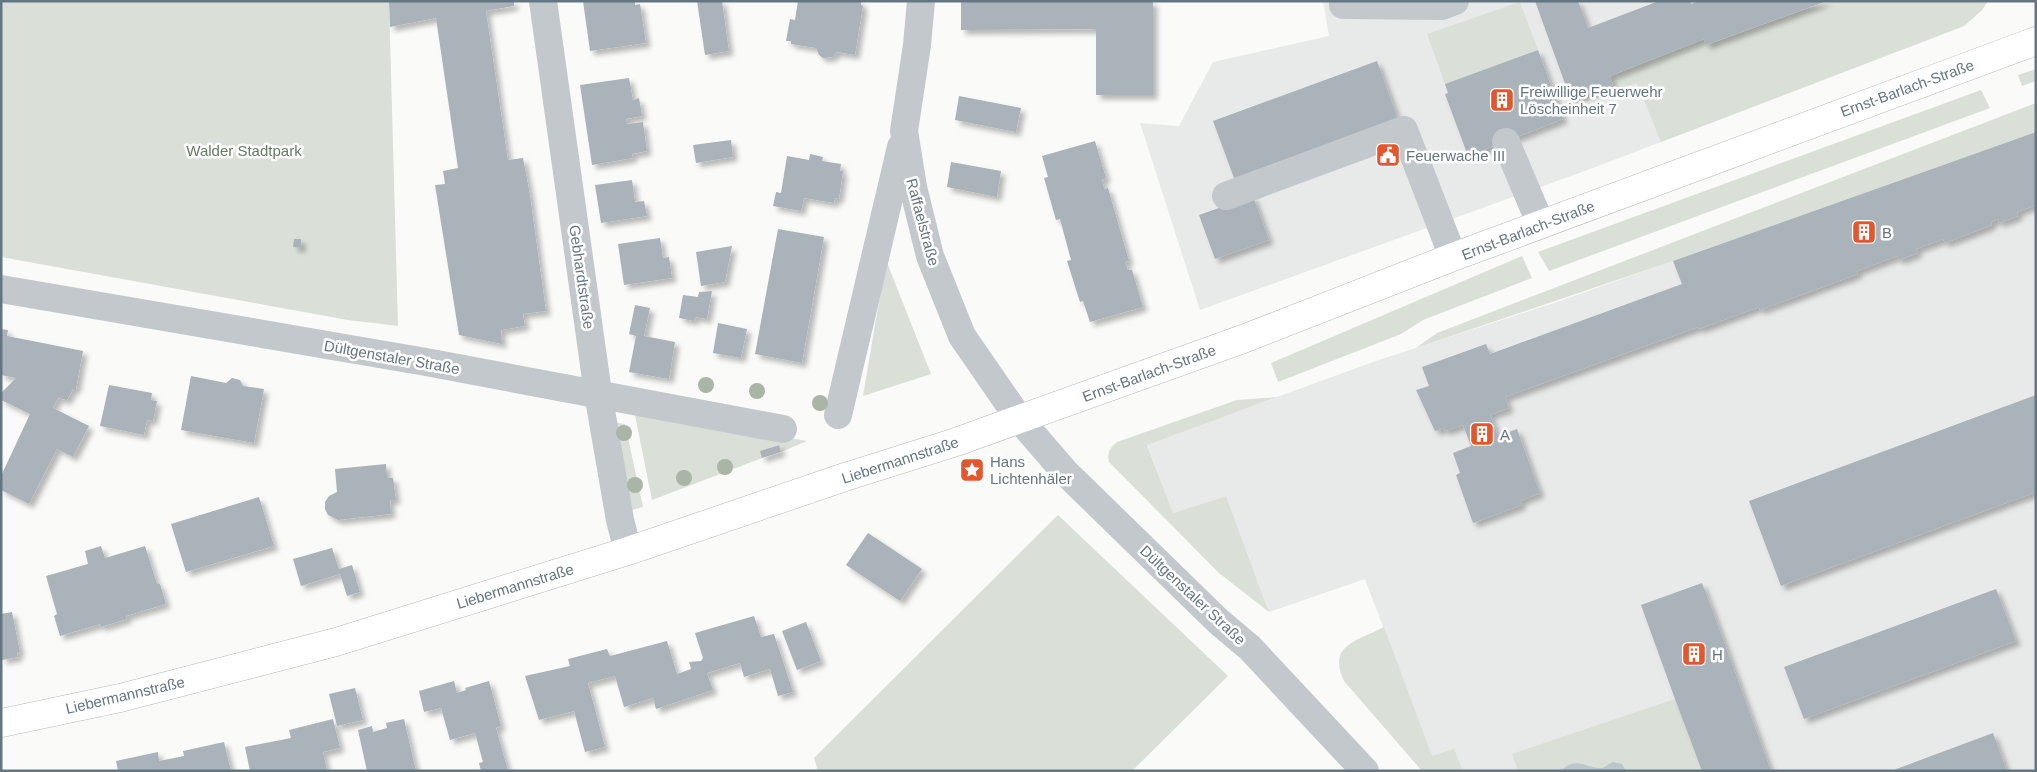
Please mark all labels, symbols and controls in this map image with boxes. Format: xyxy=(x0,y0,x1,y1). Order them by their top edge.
street label: Ernst-Barlach-Straße xyxy=(1838,56,1976,120)
place label: Freiwillige Feuerwehr Löscheinheit 7 xyxy=(1520,83,1663,117)
building icon: Freiwillige Feuerwehr Löscheinheit 7 xyxy=(1489,87,1515,113)
park label: Walder Stadtpark xyxy=(186,142,302,159)
public building icon: Feuerwache III xyxy=(1375,142,1401,168)
place label: Feuerwache III xyxy=(1406,147,1505,164)
street label: Raffaelstraße xyxy=(903,176,943,268)
street label: Ernst-Barlach-Straße xyxy=(1459,197,1597,263)
building icon: B xyxy=(1851,219,1877,245)
street label: Gebhardtstraße xyxy=(566,224,598,330)
place label: B xyxy=(1882,224,1892,241)
street label: Dültgenstaler Straße xyxy=(323,337,461,377)
street label: Ernst-Barlach-Straße xyxy=(1080,341,1218,405)
building icon: A xyxy=(1469,421,1495,447)
place label: A xyxy=(1500,426,1510,443)
street label: Liebermannstraße xyxy=(839,433,961,487)
place label: Hans Lichtenhäler xyxy=(990,453,1072,487)
place icon: Hans Lichtenhäler xyxy=(959,457,985,483)
street label: Dültgenstaler Straße xyxy=(1137,542,1249,648)
street label: Liebermannstraße xyxy=(454,560,576,612)
building icon: H xyxy=(1681,641,1707,667)
place label: H xyxy=(1712,646,1723,663)
street label: Liebermannstraße xyxy=(64,673,186,717)

